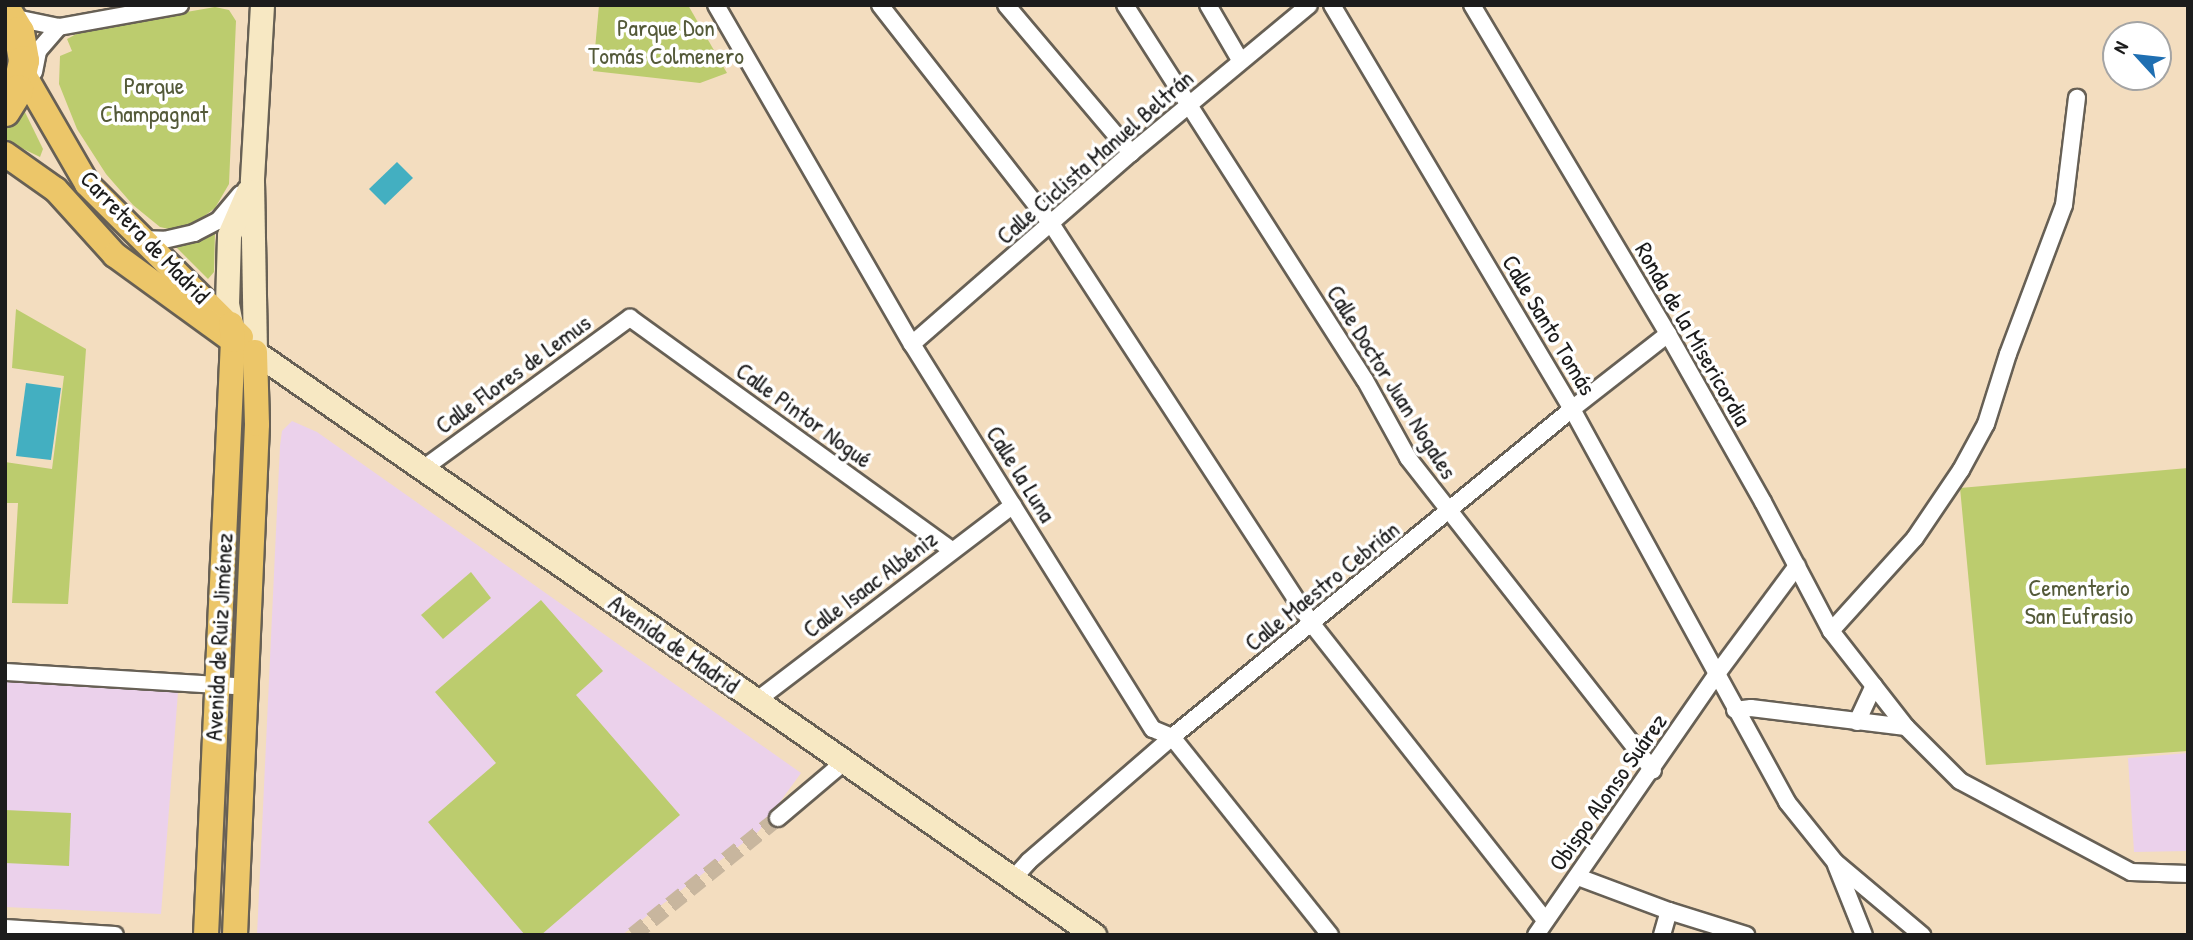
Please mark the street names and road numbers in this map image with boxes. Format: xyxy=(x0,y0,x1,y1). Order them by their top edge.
street label: Calle Ciclista Manuel Beltrán xyxy=(991,64,1199,250)
street label: Carretera de Madrid xyxy=(74,164,216,310)
street label: Ronda de la Misericordia xyxy=(1629,237,1757,431)
street label: Calle Santo Tomás xyxy=(1496,250,1602,400)
street label: Calle Doctor Juan Nogales xyxy=(1321,280,1463,484)
street label: Calle Flores de Lemus xyxy=(430,308,596,440)
street label: Calle Pintor Nogué xyxy=(731,356,877,474)
street label: Calle la Luna xyxy=(980,421,1062,527)
street label: Calle Maestro Cebrián xyxy=(1239,515,1405,657)
street label: Calle Isaac Albéniz xyxy=(797,524,943,644)
street label: Avenida de Ruiz Jiménez xyxy=(199,532,239,742)
street label: Avenida de Madrid xyxy=(603,588,745,700)
street label: Obispo Alonso Suárez xyxy=(1543,708,1673,876)

